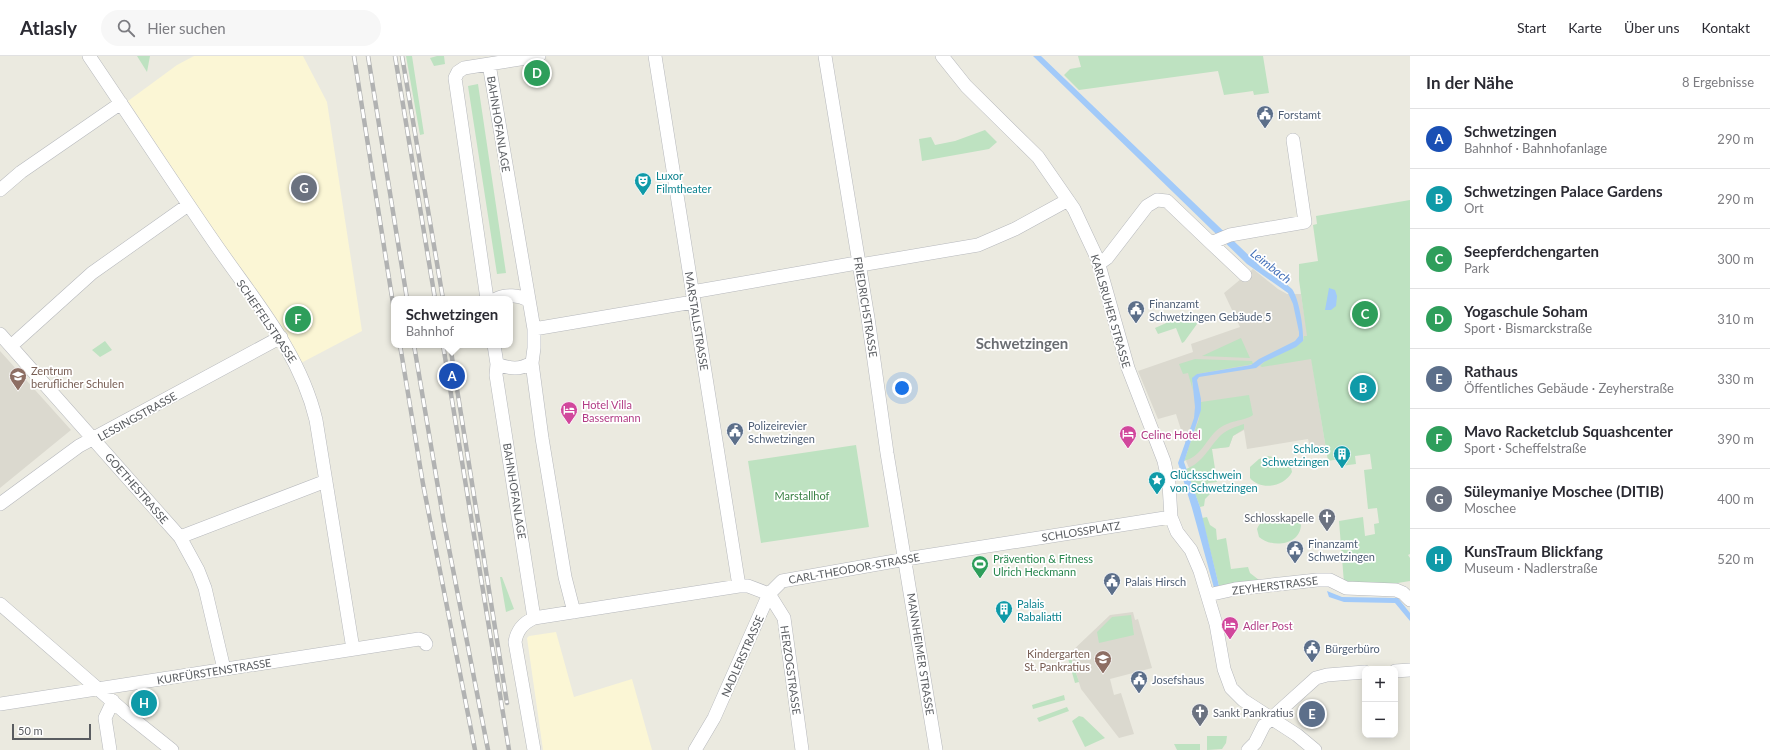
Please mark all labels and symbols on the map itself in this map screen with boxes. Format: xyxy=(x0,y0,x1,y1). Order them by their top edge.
pin: D xyxy=(524,58,550,88)
street label: BAHNHOFANLAGE xyxy=(485,75,513,173)
public building icon: Forstamt xyxy=(1255,104,1275,129)
place label: Forstamt xyxy=(1278,108,1321,121)
place label: Luxor Filmtheater xyxy=(656,169,711,195)
theatre icon: Luxor Filmtheater xyxy=(633,171,653,196)
pin: G xyxy=(291,173,317,203)
water label: Leimbach xyxy=(1248,245,1294,287)
street label: KARLSRUHER STRASSE xyxy=(1089,253,1133,369)
street label: FRIEDRICHSTRASSE xyxy=(852,256,880,358)
street label: MARSTALLSTRASSE xyxy=(683,271,711,371)
street label: SCHEFFELSTRASSE xyxy=(234,277,300,365)
place label: Finanzamt Schwetzingen Gebäude 5 xyxy=(1149,297,1271,323)
public building icon: Finanzamt Schwetzingen Gebäude 5 xyxy=(1126,299,1146,324)
pin: C xyxy=(1352,299,1378,329)
pin: F xyxy=(285,304,311,334)
district label: Schwetzingen xyxy=(976,334,1068,352)
pin: A xyxy=(439,361,465,391)
place label: Zentrum beruflicher Schulen xyxy=(31,364,124,390)
school or university icon: Zentrum beruflicher Schulen xyxy=(8,366,28,391)
pin: B xyxy=(1350,373,1376,403)
your location xyxy=(892,378,912,398)
street label: LESSINGSTRASSE xyxy=(95,389,179,443)
place label: Hotel Villa Bassermann xyxy=(582,398,641,424)
hotel icon: Hotel Villa Bassermann xyxy=(559,400,579,425)
place label: Polizeirevier Schwetzingen xyxy=(748,419,815,445)
public building icon: Polizeirevier Schwetzingen xyxy=(725,421,745,446)
hotel icon: Celine Hotel xyxy=(1118,424,1138,449)
place label: Celine Hotel xyxy=(1141,428,1201,441)
street label: BAHNHOFANLAGE xyxy=(501,442,529,540)
place label: Schloss Schwetzingen xyxy=(1262,442,1329,468)
building icon: Schloss Schwetzingen xyxy=(1332,444,1352,469)
street label: GOETHESTRASSE xyxy=(103,450,171,526)
place label: Glücksschwein von Schwetzingen xyxy=(1170,468,1258,494)
place icon: Glücksschwein von Schwetzingen xyxy=(1147,470,1167,495)
park label: Marstallhof xyxy=(775,489,830,502)
church icon: Schlosskapelle xyxy=(1317,507,1337,532)
place label: Schlosskapelle xyxy=(1244,511,1314,524)
street label: SCHLOSSPLATZ xyxy=(1041,518,1122,544)
place label: Finanzamt Schwetzingen xyxy=(1308,537,1375,563)
public building icon: Finanzamt Schwetzingen xyxy=(1285,539,1305,564)
street label: CARL-THEODOR-STRASSE xyxy=(787,550,921,586)
place label: Prävention & Fitness Ulrich Heckmann xyxy=(993,552,1093,578)
sports icon: Prävention & Fitness Ulrich Heckmann xyxy=(970,554,990,579)
public building icon: Palais Hirsch xyxy=(1102,571,1122,596)
street label: ZEYHERSTRASSE xyxy=(1231,573,1319,597)
place label: Palais Hirsch xyxy=(1125,575,1186,588)
street label: MANNHEIMER STRASSE xyxy=(905,592,937,716)
place label: Palais Rabaliatti xyxy=(1017,597,1062,623)
building icon: Palais Rabaliatti xyxy=(994,599,1014,624)
street label: NADLERSTRASSE xyxy=(718,613,766,699)
hotel icon: Adler Post xyxy=(1220,615,1240,640)
place label: Adler Post xyxy=(1243,619,1293,632)
street label: HERZOGSTRASSE xyxy=(778,625,804,715)
public building icon: Bürgerbüro xyxy=(1302,638,1322,663)
place label: Bürgerbüro xyxy=(1325,642,1380,655)
place label: Kindergarten St. Pankratius xyxy=(1024,647,1090,673)
school or university icon: Kindergarten St. Pankratius xyxy=(1093,649,1113,674)
street label: KURFÜRSTENSTRASSE xyxy=(156,656,272,686)
public building icon: Josefshaus xyxy=(1129,669,1149,694)
place label: Josefshaus xyxy=(1152,673,1205,686)
pin: H xyxy=(131,688,157,718)
pin: E xyxy=(1299,699,1325,729)
church icon: Sankt Pankratius xyxy=(1190,702,1210,727)
place label: Sankt Pankratius xyxy=(1213,706,1294,719)
scale bar xyxy=(12,722,91,741)

